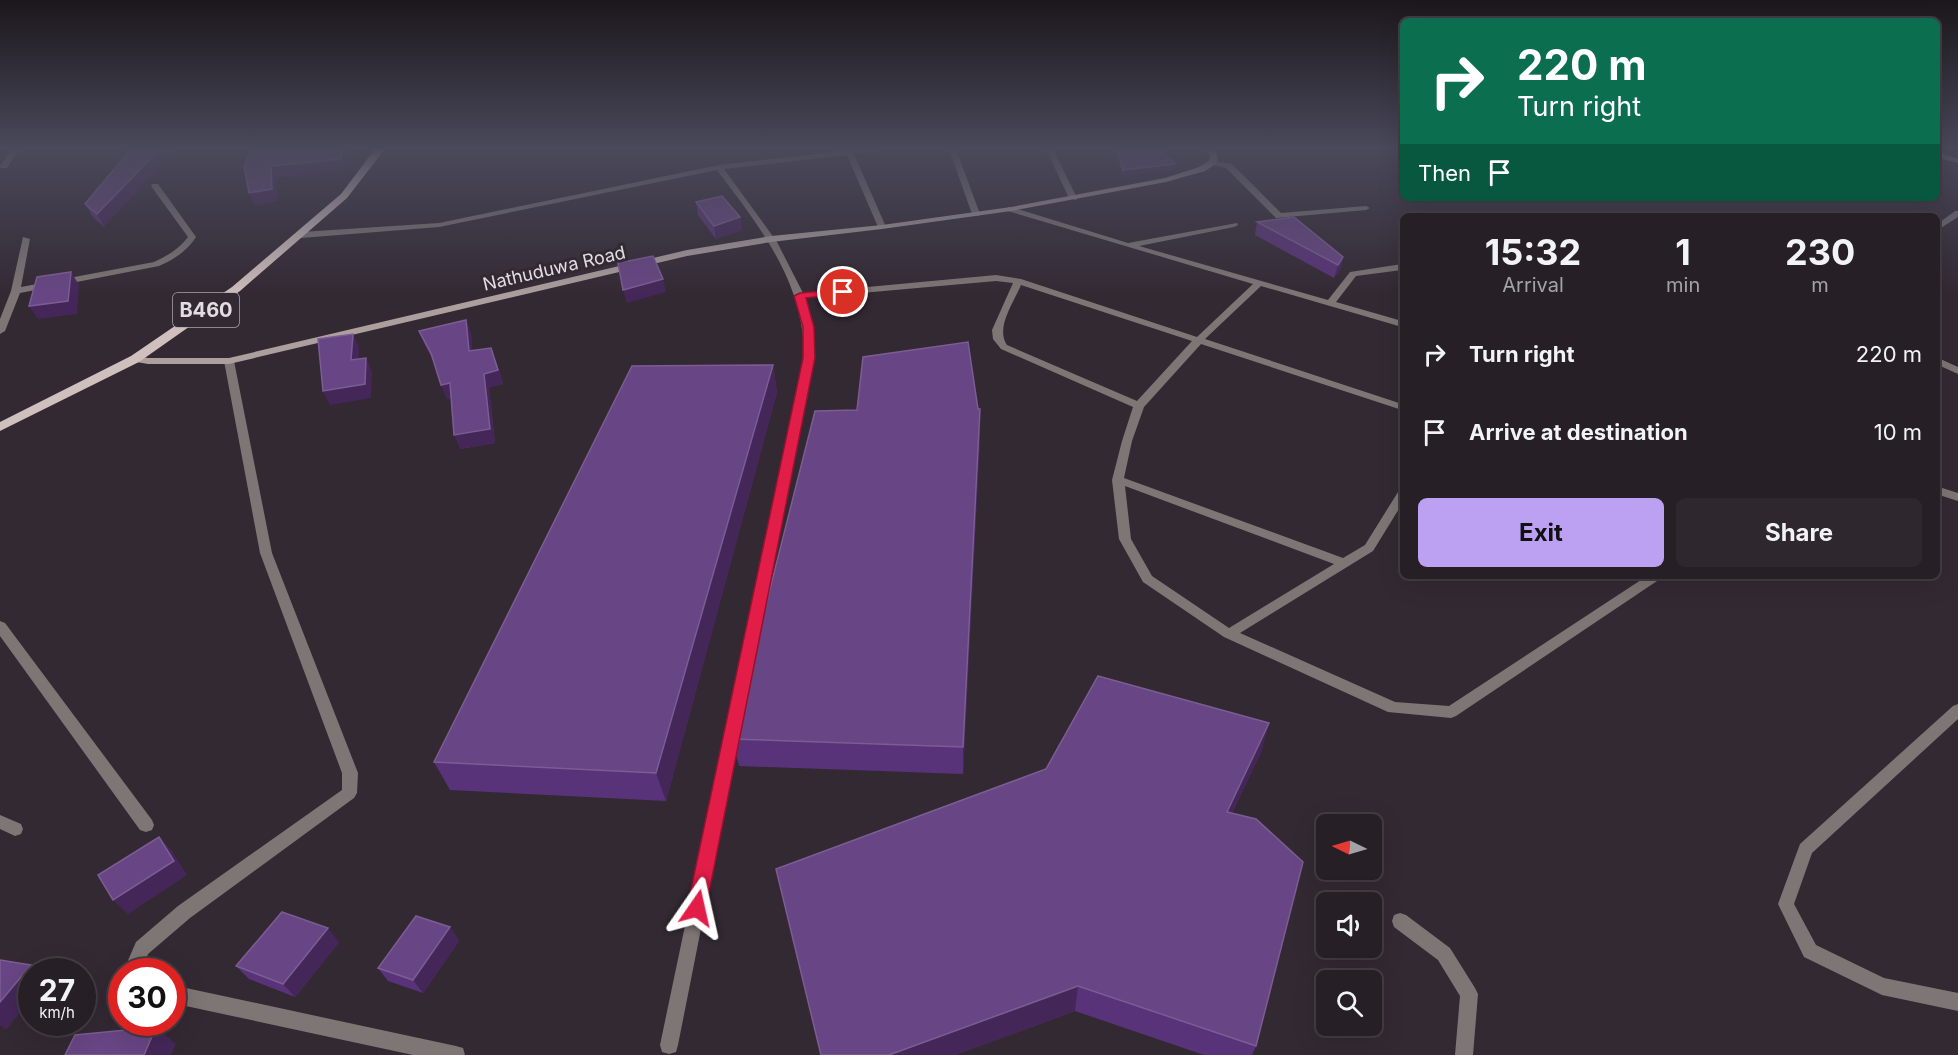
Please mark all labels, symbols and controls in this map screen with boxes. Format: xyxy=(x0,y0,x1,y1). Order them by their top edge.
text: 220 m xyxy=(1517,39,1647,90)
icon: right xyxy=(1418,42,1496,120)
text: Turn right xyxy=(1517,90,1641,123)
icon: arrive xyxy=(1483,156,1516,189)
text: Then xyxy=(1418,160,1471,186)
text: 15:32 xyxy=(1485,230,1581,274)
text: 1 xyxy=(1675,230,1691,274)
text: 230 xyxy=(1785,230,1855,274)
street label: Nathuduwa Road xyxy=(481,241,627,295)
pin xyxy=(817,266,868,317)
text: Arrival xyxy=(1502,273,1564,297)
text: min xyxy=(1666,273,1700,297)
text: m xyxy=(1811,273,1829,297)
icon: arrive xyxy=(826,275,859,308)
road number: B460 xyxy=(173,293,239,327)
icon: right xyxy=(1418,338,1451,371)
text: Turn right xyxy=(1469,341,1575,367)
text: 220 m xyxy=(1856,341,1922,367)
icon: arrive xyxy=(1418,416,1451,449)
text: Arrive at destination xyxy=(1469,419,1688,445)
text: 10 m xyxy=(1874,419,1922,445)
button: Exit xyxy=(1418,498,1664,567)
button: Share xyxy=(1676,498,1922,567)
north arrow xyxy=(1316,814,1382,880)
map controls xyxy=(1316,814,1382,1036)
position arrow xyxy=(665,876,729,940)
button: sound xyxy=(1316,892,1382,958)
speed limit sign: 30 xyxy=(108,958,186,1036)
button: search xyxy=(1316,970,1382,1036)
text: 27 xyxy=(39,972,75,1008)
text: km/h xyxy=(39,1003,75,1022)

